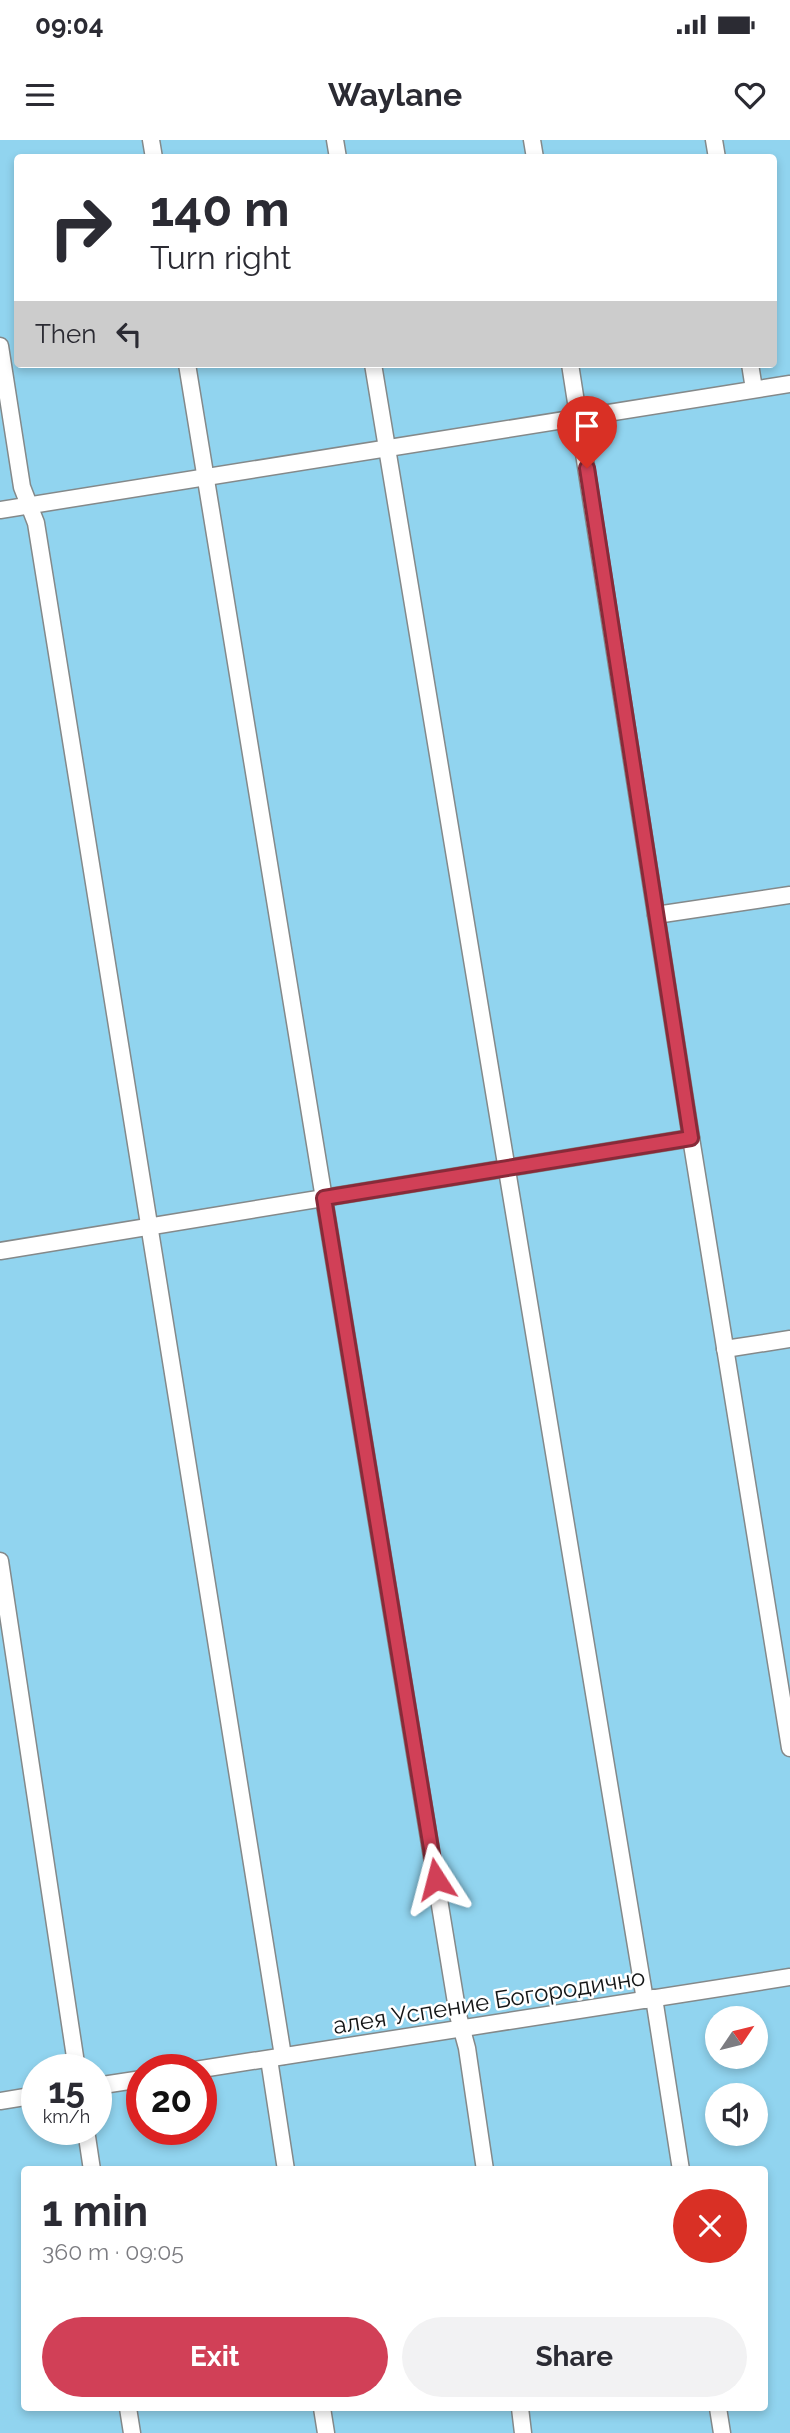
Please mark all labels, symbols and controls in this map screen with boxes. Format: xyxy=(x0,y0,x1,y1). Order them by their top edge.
text: 09:04 xyxy=(35,10,104,40)
icon: menu xyxy=(21,76,59,114)
text: Waylane xyxy=(328,76,462,113)
icon: heart xyxy=(731,76,769,114)
text: 140 m xyxy=(150,180,290,237)
icon: right xyxy=(35,182,126,273)
text: Turn right xyxy=(150,239,291,276)
icon: left xyxy=(110,315,148,353)
text: Then xyxy=(35,319,96,349)
pin xyxy=(557,396,617,468)
icon: arrive xyxy=(568,407,606,445)
position arrow xyxy=(399,1842,473,1916)
street label: алея Успение Богородично xyxy=(331,1962,647,2040)
north arrow xyxy=(705,2006,768,2068)
map controls xyxy=(705,2006,768,2146)
speed limit sign: 20 xyxy=(126,2054,217,2145)
text: 15 xyxy=(48,2070,85,2111)
button: sound xyxy=(705,2083,768,2146)
text: km/h xyxy=(43,2106,90,2127)
text: 1 min xyxy=(42,2187,148,2236)
button: close xyxy=(673,2189,747,2263)
text: 360 m · 09:05 xyxy=(42,2238,184,2265)
button: Exit xyxy=(42,2317,388,2397)
button: Share xyxy=(402,2317,747,2397)

